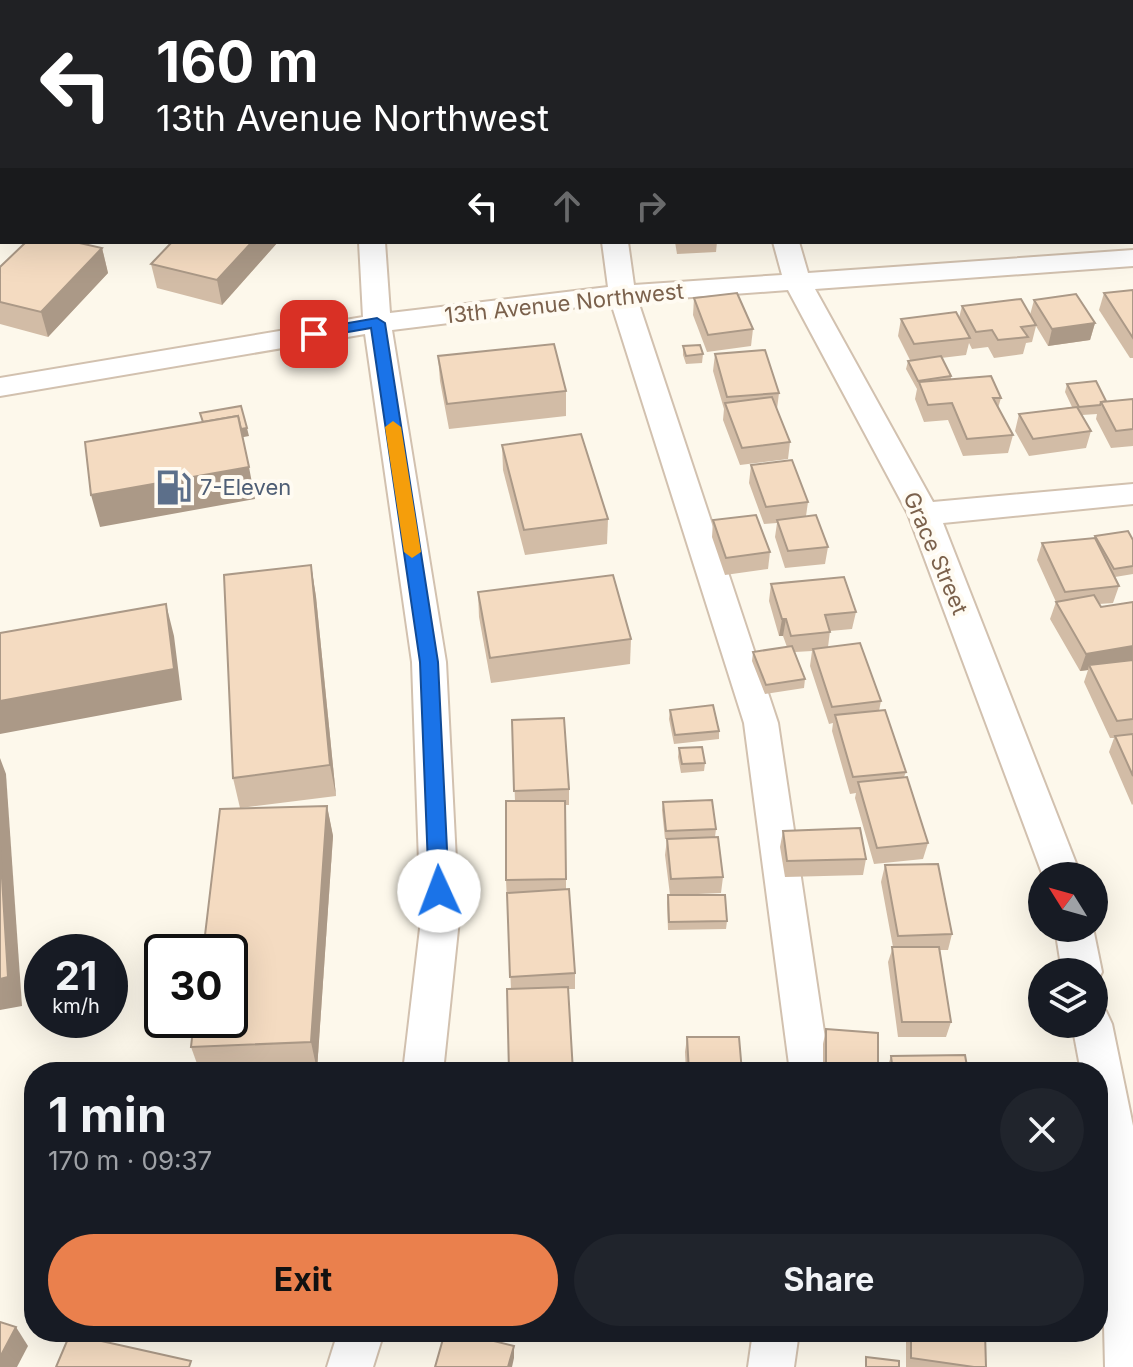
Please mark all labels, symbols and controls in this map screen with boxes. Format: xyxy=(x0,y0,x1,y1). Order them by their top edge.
text: 160 m xyxy=(156,28,319,96)
icon: left xyxy=(24,32,128,136)
text: 13th Avenue Northwest xyxy=(156,96,549,140)
icon: left xyxy=(461,184,505,228)
icon: ahead xyxy=(545,184,589,228)
icon: right xyxy=(629,184,673,228)
street label: 13th Avenue Northwest xyxy=(443,278,685,328)
pin xyxy=(280,300,348,368)
icon: arrive xyxy=(292,312,336,356)
fuel station icon: 7-Eleven xyxy=(155,468,193,506)
place label: 7-Eleven xyxy=(200,474,291,500)
street label: Grace Street xyxy=(898,488,974,618)
position arrow xyxy=(397,849,481,933)
north arrow xyxy=(1028,862,1108,942)
map controls xyxy=(1028,862,1108,1038)
speed limit sign: 30 xyxy=(144,934,248,1038)
text: 21 xyxy=(55,951,97,1000)
button: layers xyxy=(1028,958,1108,1038)
text: km/h xyxy=(52,994,100,1018)
text: 1 min xyxy=(48,1085,167,1144)
button: close xyxy=(1000,1088,1084,1172)
text: 170 m · 09:37 xyxy=(48,1145,212,1176)
button: Exit xyxy=(48,1234,558,1326)
button: Share xyxy=(574,1234,1084,1326)

